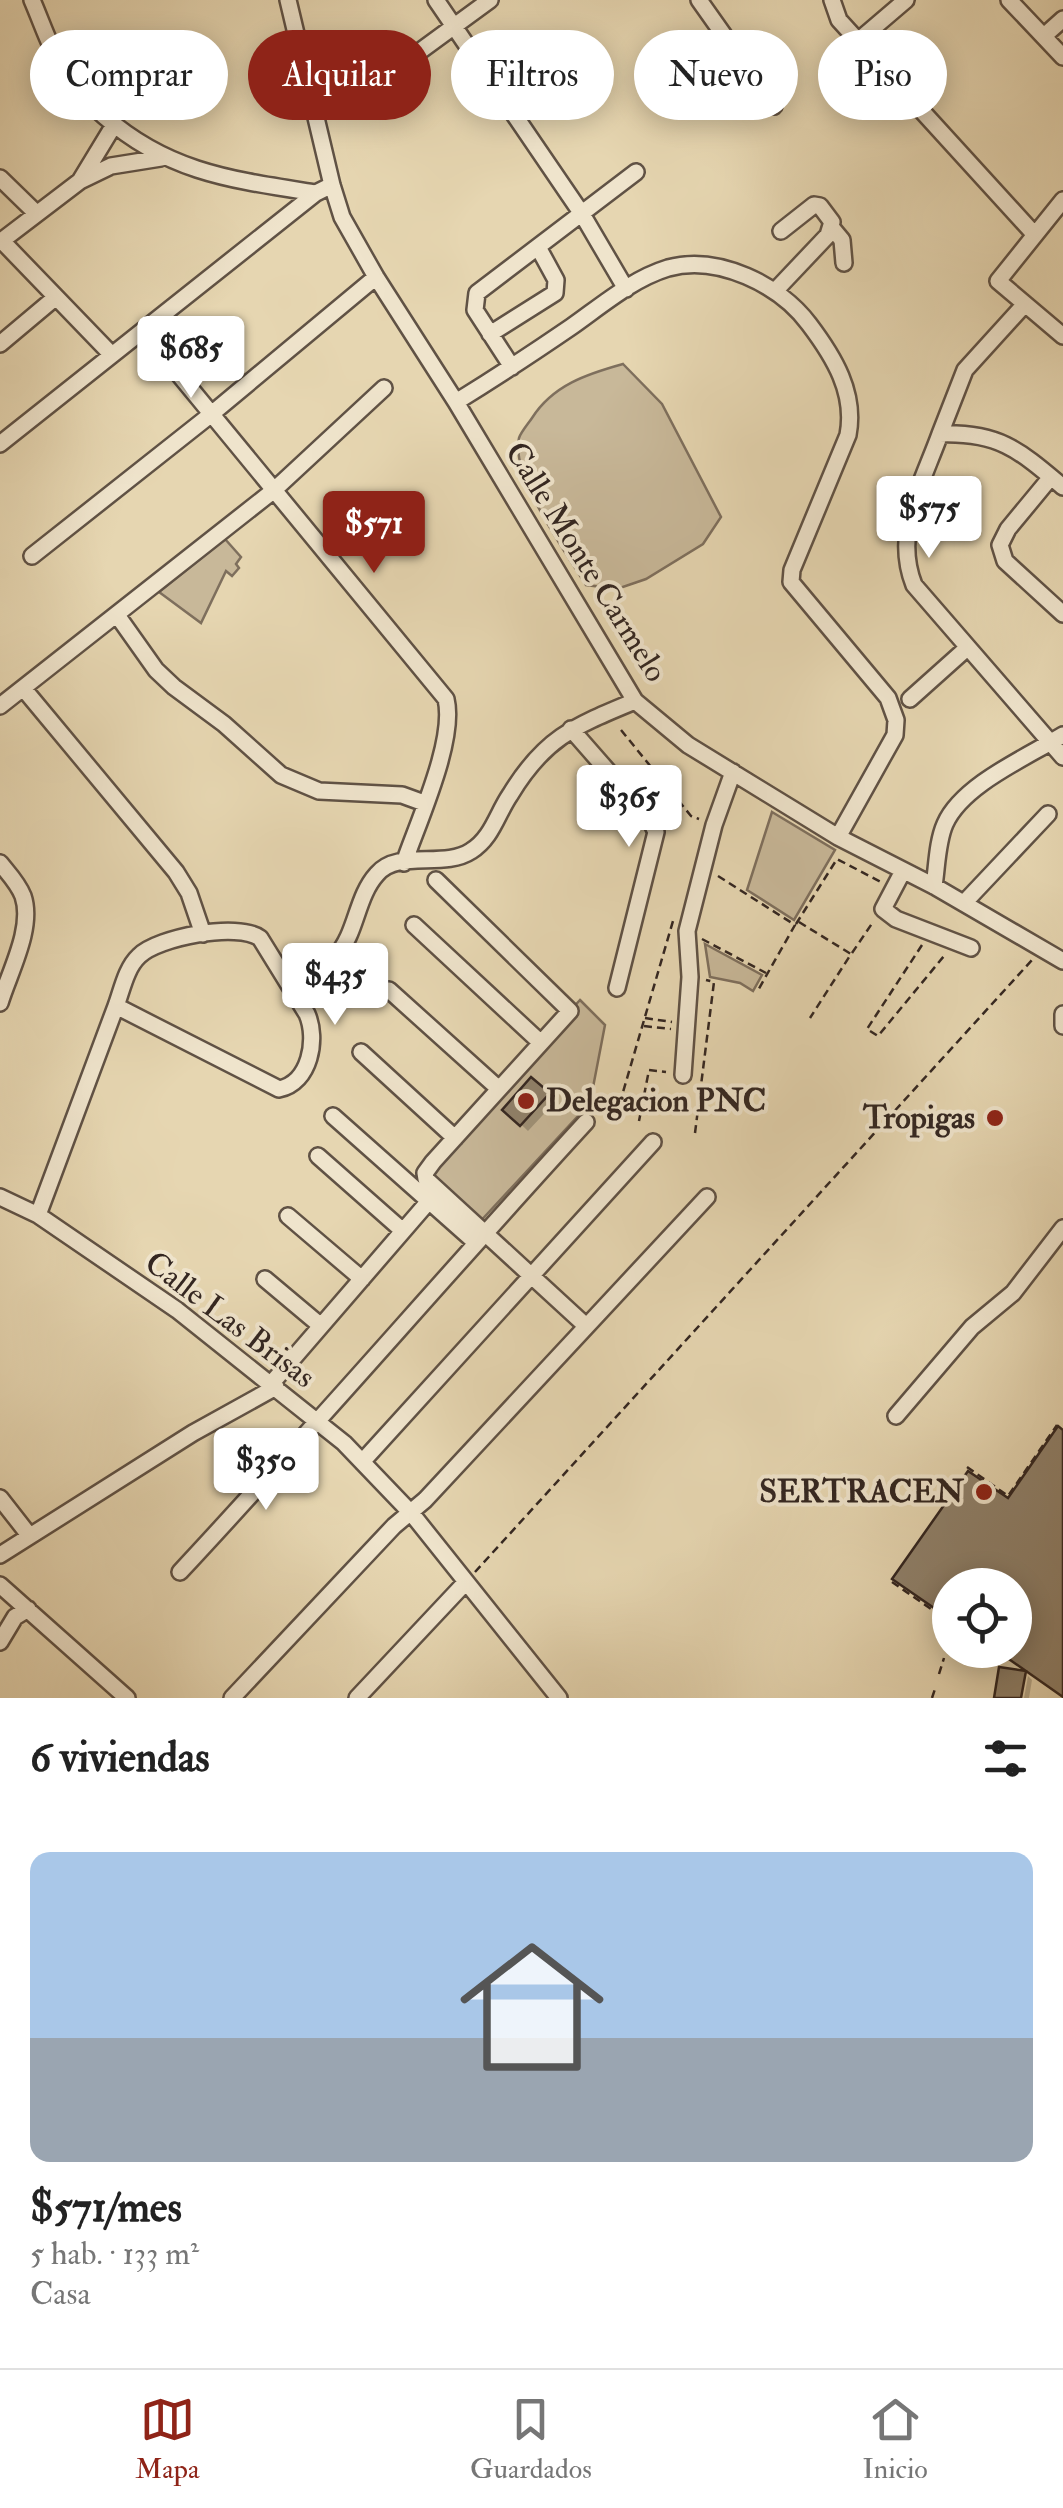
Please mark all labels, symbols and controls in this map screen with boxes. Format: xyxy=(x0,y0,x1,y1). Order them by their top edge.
chip: Comprar xyxy=(30,30,228,120)
chip: Alquilar xyxy=(248,30,431,120)
chip: Filtros xyxy=(451,30,614,120)
chip: Nuevo xyxy=(634,30,798,120)
chip: Piso xyxy=(818,30,947,120)
pin: $685 xyxy=(132,316,250,401)
text: $685 xyxy=(159,328,223,368)
street label: Calle Monte Carmelo xyxy=(496,435,676,689)
pin: $575 xyxy=(870,476,988,561)
text: $575 xyxy=(899,488,959,528)
pin: $571 xyxy=(315,491,433,576)
text: $571 xyxy=(345,503,403,543)
pin: $365 xyxy=(570,765,688,850)
text: $365 xyxy=(599,777,659,817)
pin: $435 xyxy=(276,943,394,1028)
text: $435 xyxy=(304,955,366,995)
place label: Delegacion PNC xyxy=(546,1081,766,1121)
marker: Delegacion PNC xyxy=(515,1090,537,1112)
place label: Tropigas xyxy=(862,1098,975,1138)
marker: Tropigas xyxy=(984,1107,1006,1129)
street label: Calle Las Brisas xyxy=(137,1243,323,1397)
pin: $350 xyxy=(207,1428,325,1513)
text: $350 xyxy=(236,1440,296,1480)
place label: SERTRACEN xyxy=(759,1472,964,1512)
marker: SERTRACEN xyxy=(973,1481,995,1503)
map controls xyxy=(932,1568,1032,1668)
button: locate xyxy=(932,1568,1032,1668)
icon: filters xyxy=(978,1731,1033,1786)
text: 6 viviendas xyxy=(30,1732,210,1784)
icon: home xyxy=(442,1917,622,2097)
text: $571/mes xyxy=(30,2182,182,2234)
text: 5 hab. · 133 m² xyxy=(30,2234,199,2274)
text: Casa xyxy=(30,2274,91,2314)
tab: Mapa xyxy=(135,2392,199,2487)
tab: Guardados xyxy=(470,2392,592,2487)
tab: Inicio xyxy=(863,2392,928,2487)

